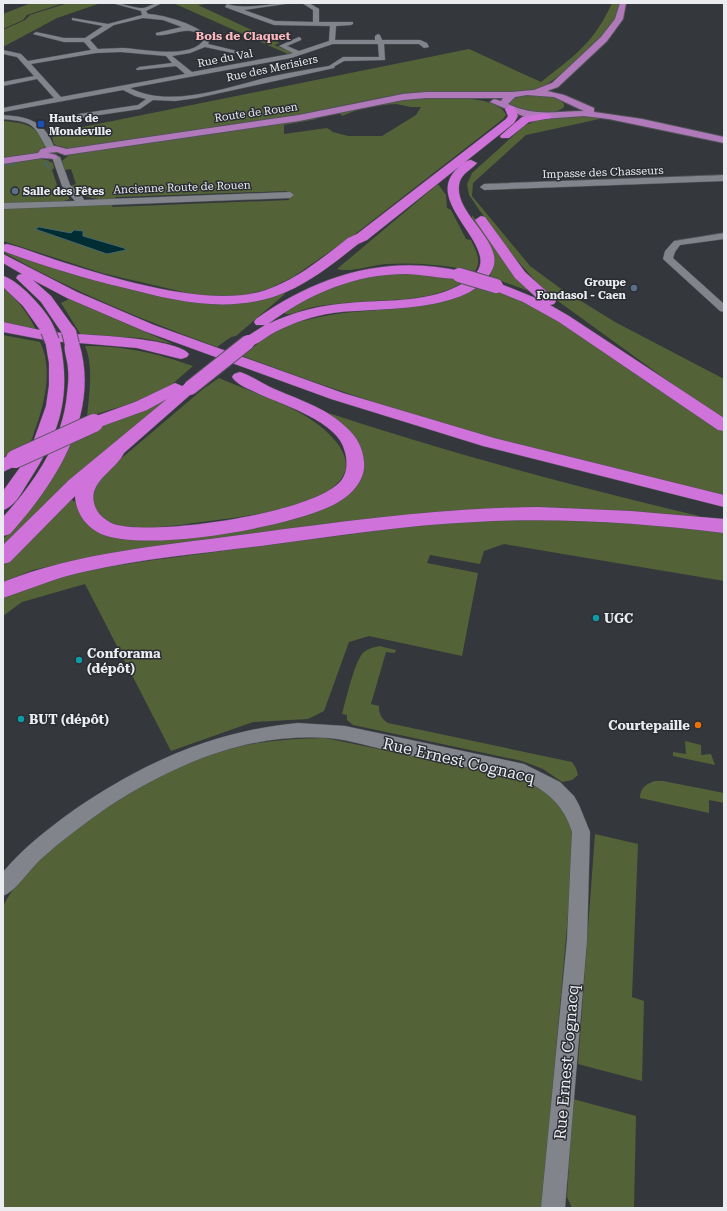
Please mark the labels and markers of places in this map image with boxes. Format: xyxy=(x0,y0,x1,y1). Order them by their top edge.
place label: Hauts de Mondeville xyxy=(49,112,112,138)
marker: Hauts de Mondeville xyxy=(36,119,46,129)
place label: Salle des Fêtes xyxy=(23,185,105,198)
marker: Salle des Fêtes xyxy=(10,186,20,196)
place label: Groupe Fondasol - Caen xyxy=(536,276,627,302)
marker: Groupe Fondasol - Caen xyxy=(629,283,639,293)
place label: UGC xyxy=(604,611,633,626)
marker: UGC xyxy=(591,613,601,623)
place label: Conforama (dépôt) xyxy=(87,646,161,676)
marker: Conforama (dépôt) xyxy=(74,655,84,665)
place label: BUT (dépôt) xyxy=(29,712,109,727)
marker: BUT (dépôt) xyxy=(16,714,26,724)
place label: Courtepaille xyxy=(608,718,690,733)
marker: Courtepaille xyxy=(693,720,703,730)

